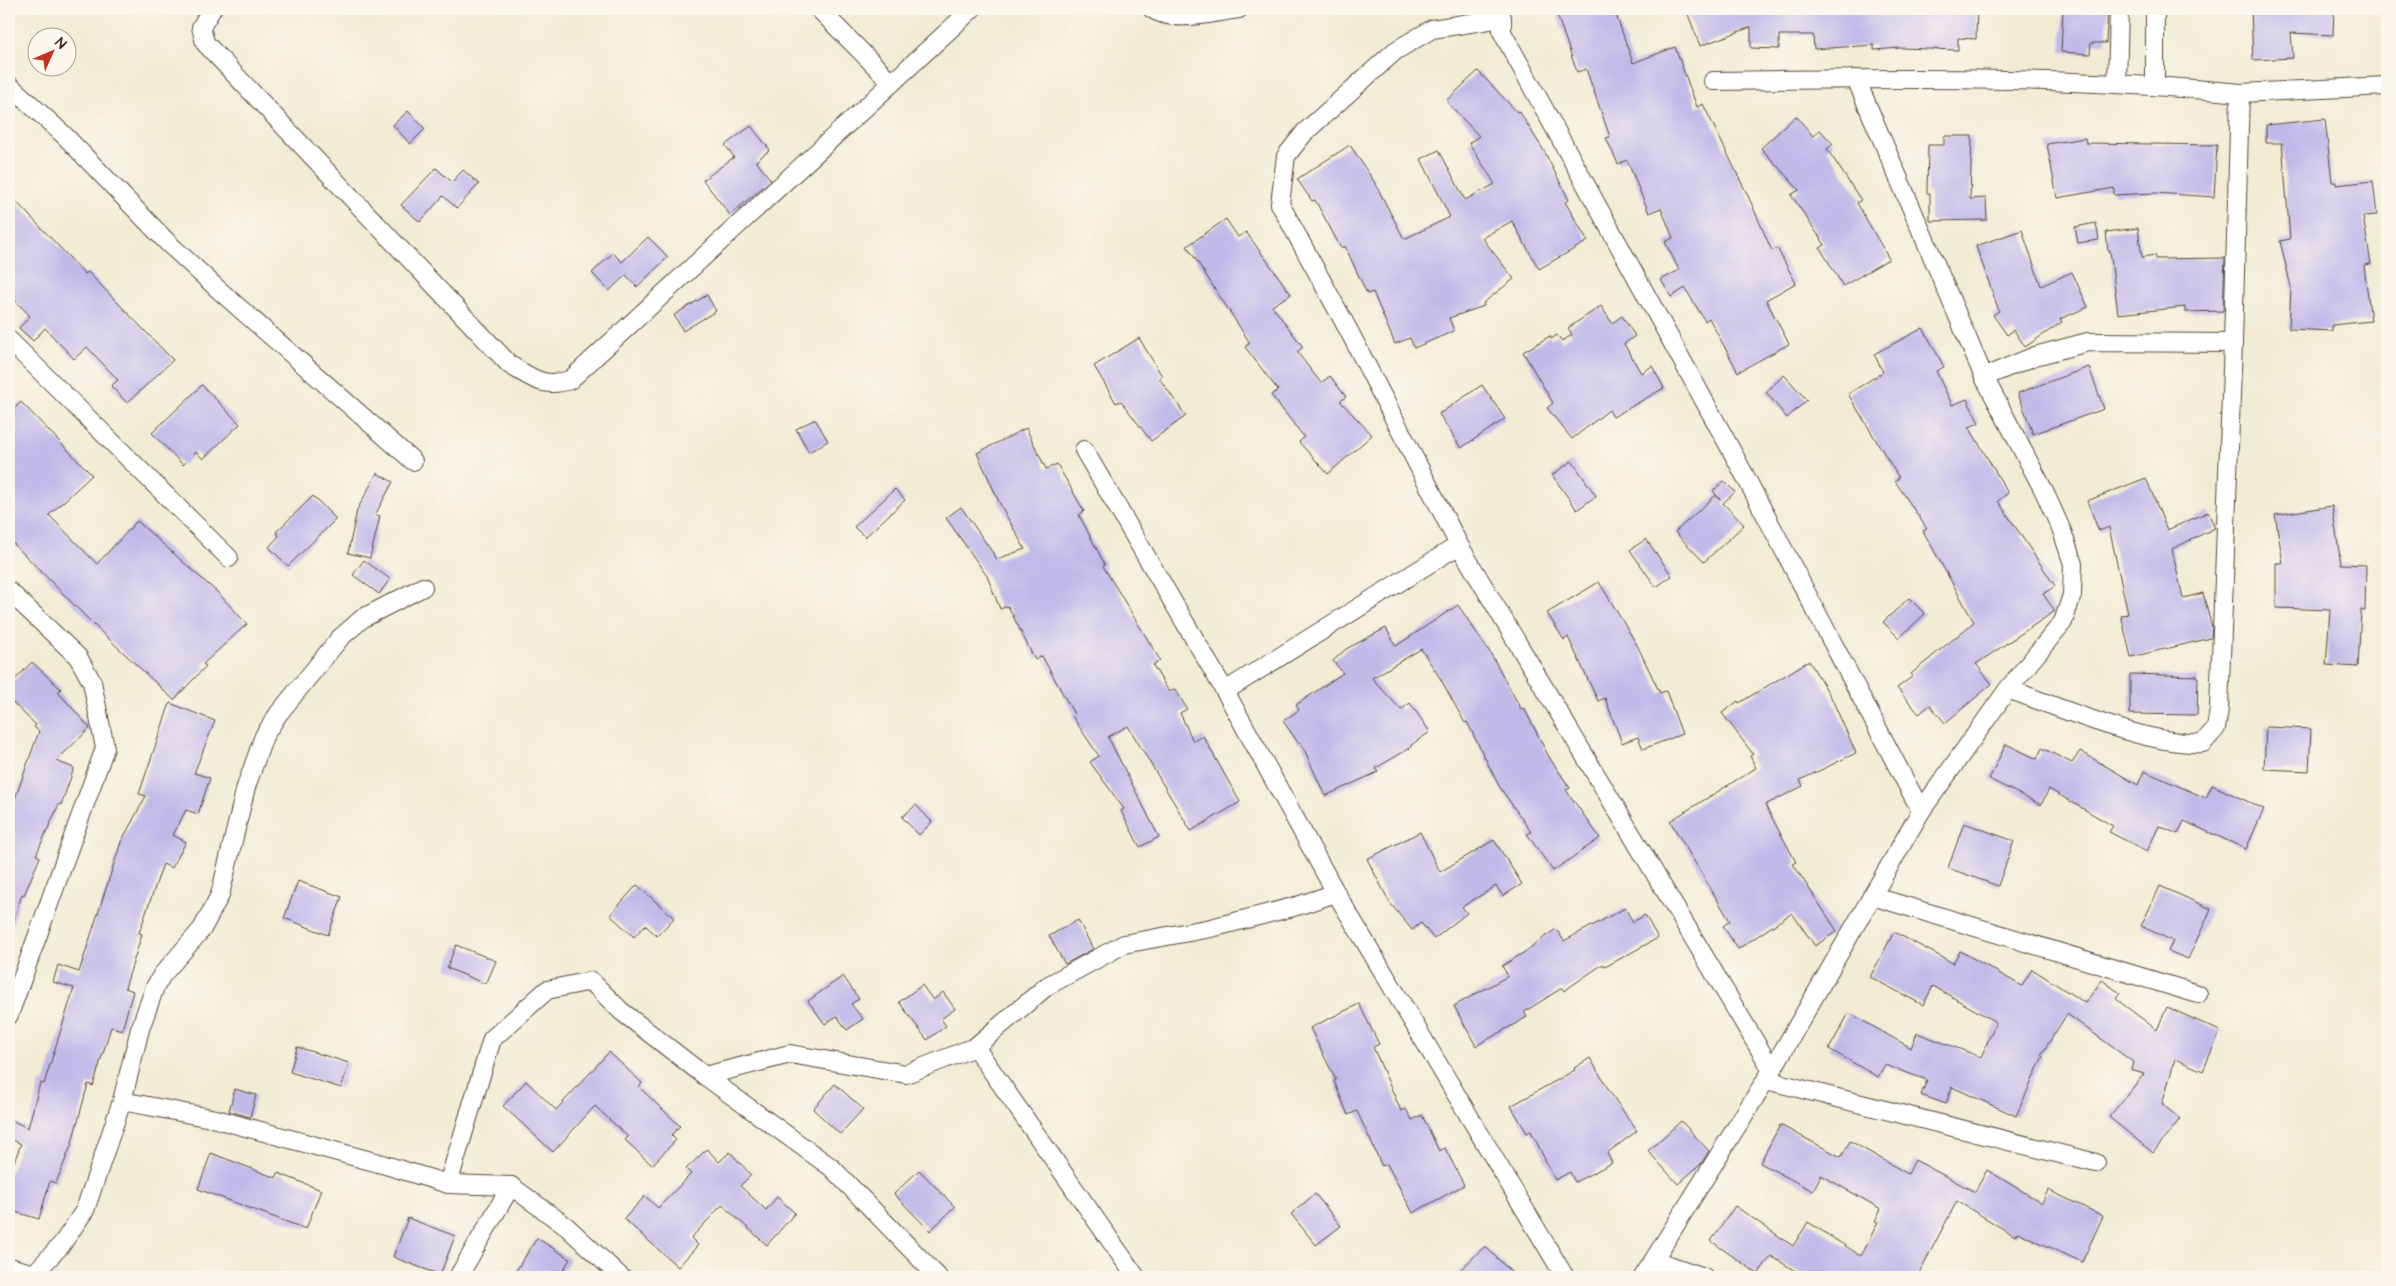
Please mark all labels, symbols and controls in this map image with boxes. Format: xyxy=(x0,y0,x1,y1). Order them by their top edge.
north arrow xyxy=(28,28,78,78)
text: N xyxy=(50,33,71,54)

